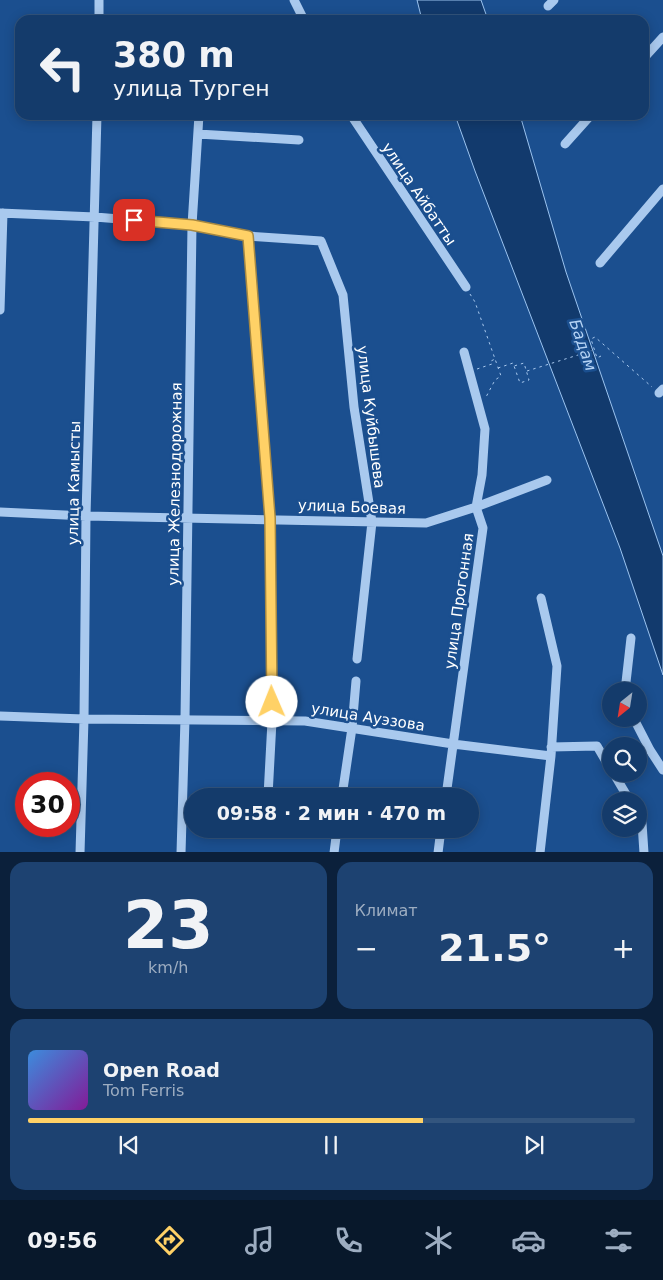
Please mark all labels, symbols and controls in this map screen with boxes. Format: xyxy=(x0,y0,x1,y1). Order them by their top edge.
icon: left xyxy=(30,35,95,100)
text: 380 m xyxy=(113,35,235,75)
text: улица Турген xyxy=(113,76,270,101)
street label: улица Айбатты xyxy=(378,139,460,249)
pin xyxy=(113,199,155,241)
icon: arrive xyxy=(120,206,148,234)
water label: Бадам xyxy=(565,317,601,373)
street label: улица Куйбышева xyxy=(353,345,389,489)
street label: улица Железнодорожная xyxy=(164,382,186,586)
street label: улица Камысты xyxy=(64,421,84,545)
street label: улица Боевая xyxy=(298,496,406,518)
street label: улица Прогонная xyxy=(441,532,477,670)
position arrow xyxy=(245,675,297,727)
north arrow xyxy=(602,682,648,728)
map controls xyxy=(602,682,647,837)
street label: улица Ауэзова xyxy=(310,699,426,735)
button: search xyxy=(602,737,647,782)
speed limit sign: 30 xyxy=(15,772,80,837)
button: layers xyxy=(602,792,647,837)
text: 09:58 · 2 мин · 470 m xyxy=(217,802,446,824)
text: 23 xyxy=(123,888,213,963)
text: Климат xyxy=(355,901,418,920)
text: 21.5° xyxy=(438,926,551,970)
text: − xyxy=(355,932,378,965)
text: + xyxy=(612,932,635,965)
text: km/h xyxy=(148,958,188,977)
text: Open Road xyxy=(103,1059,220,1081)
text: Tom Ferris xyxy=(103,1081,184,1100)
icon: previous xyxy=(115,1131,143,1159)
icon: pause xyxy=(317,1131,345,1159)
icon: next xyxy=(520,1131,548,1159)
icon: directions xyxy=(152,1223,187,1258)
icon: music xyxy=(242,1223,277,1258)
icon: phone xyxy=(331,1223,366,1258)
icon: climate xyxy=(421,1223,456,1258)
icon: car xyxy=(511,1223,546,1258)
icon: filters xyxy=(601,1223,636,1258)
text: 09:56 xyxy=(27,1228,97,1253)

